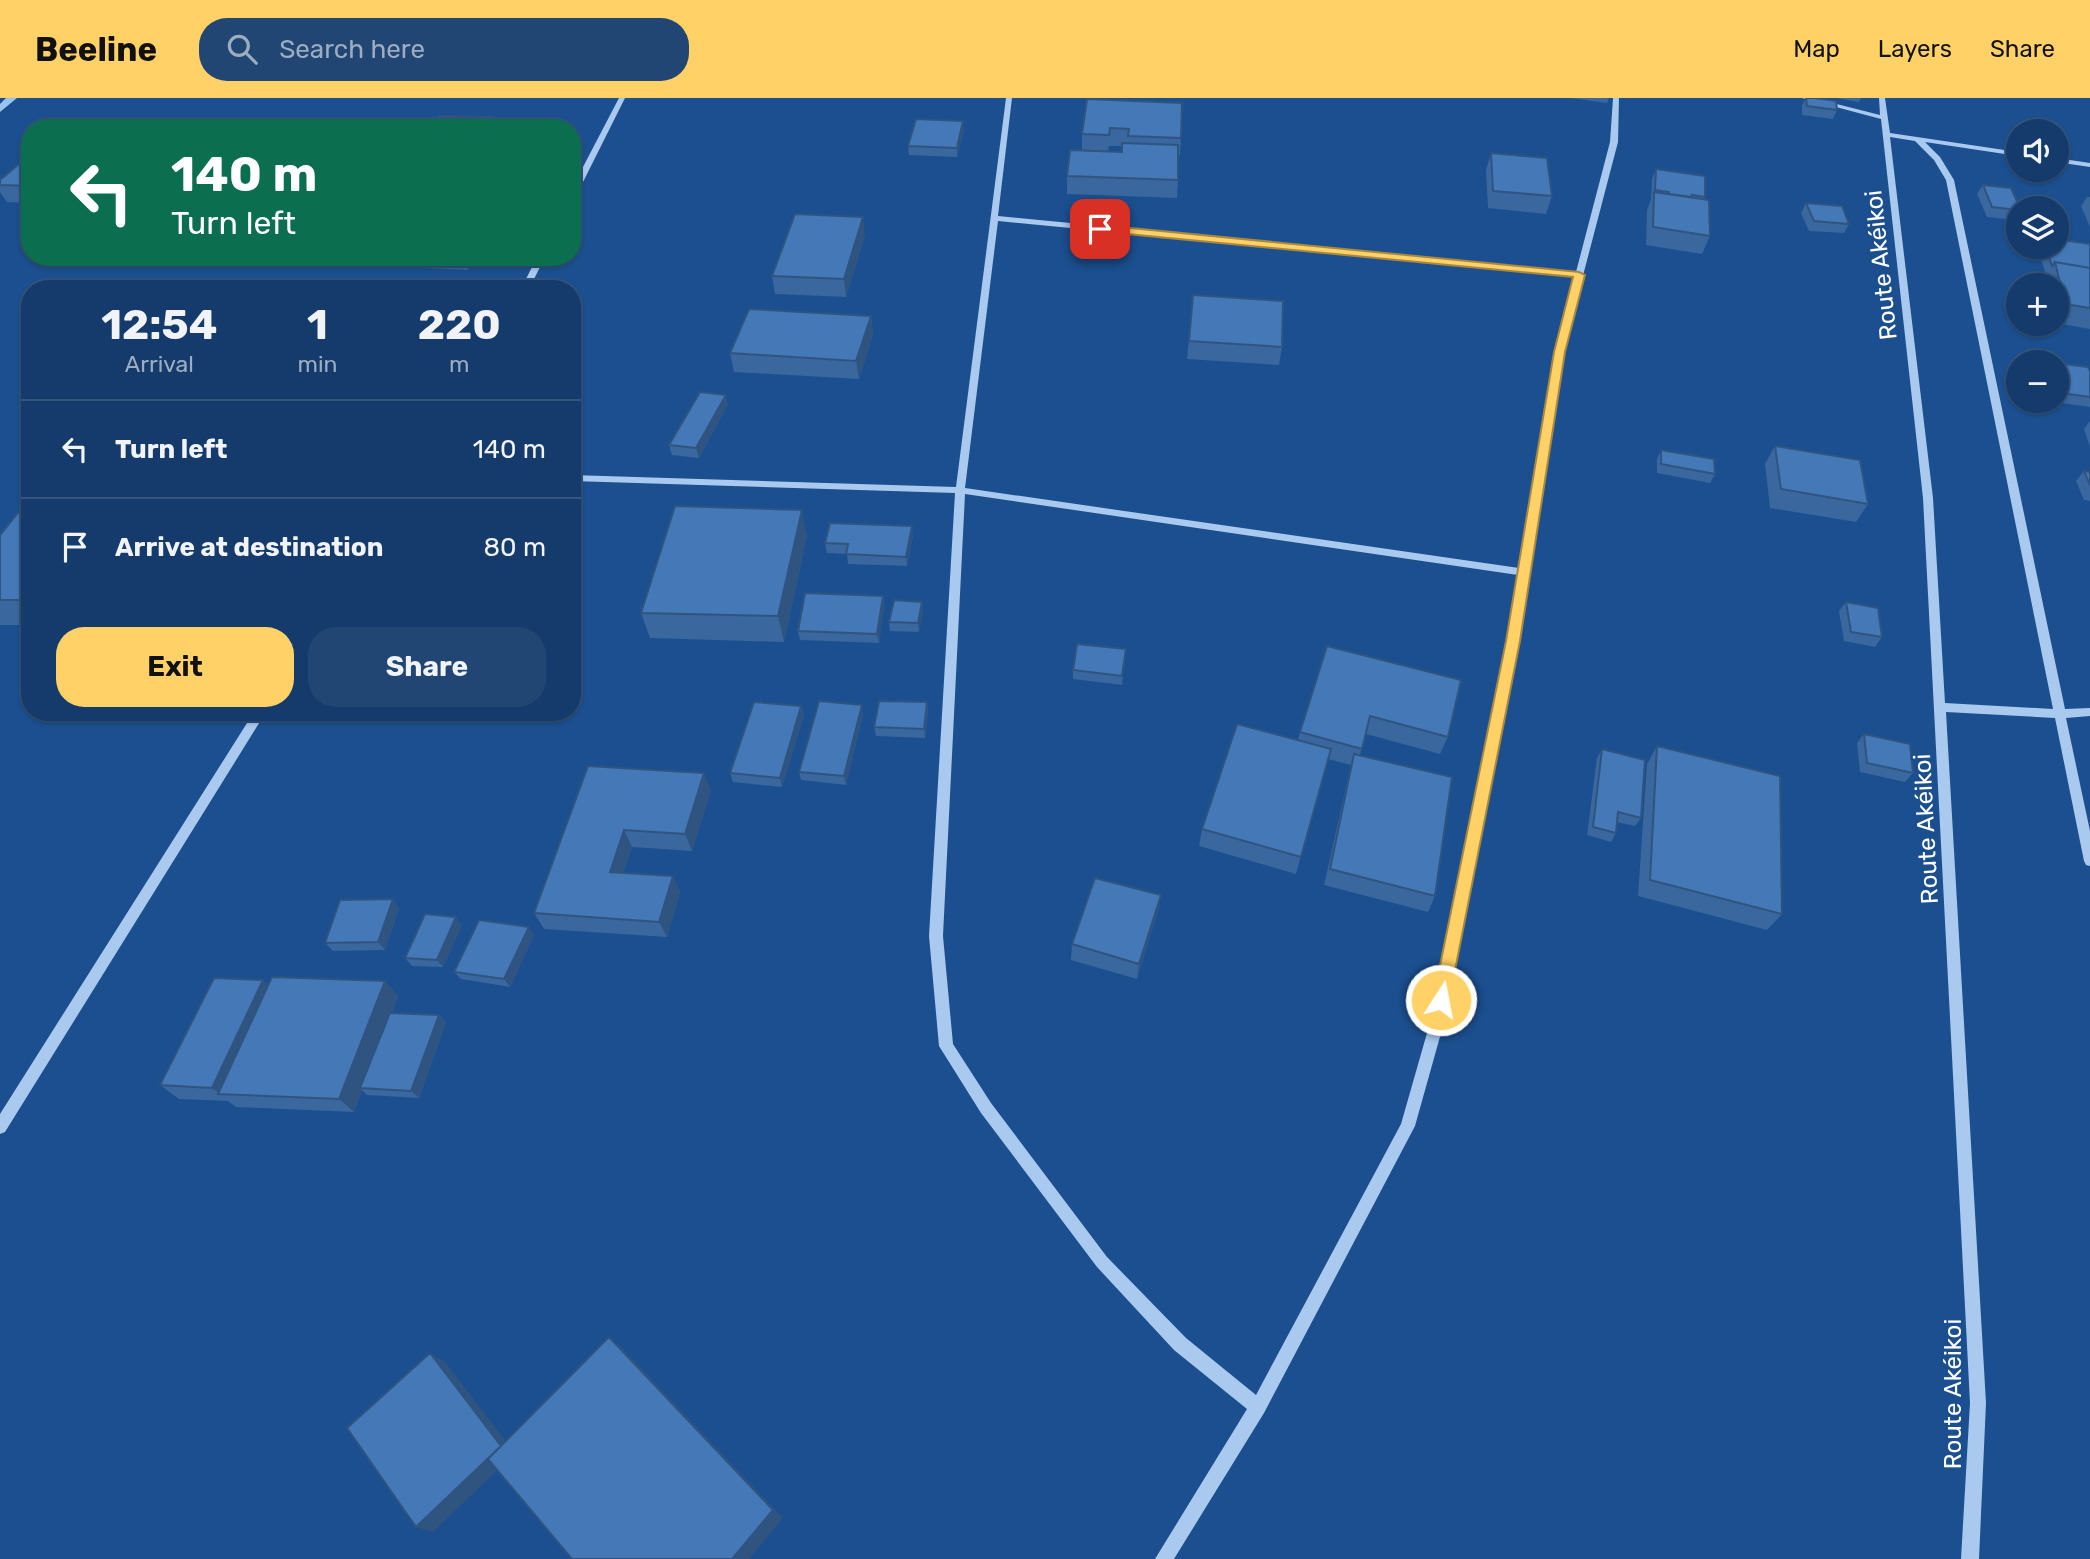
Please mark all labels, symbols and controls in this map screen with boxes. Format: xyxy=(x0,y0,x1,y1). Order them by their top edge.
search box xyxy=(199,18,689,81)
text: Beeline xyxy=(35,30,157,69)
icon: search xyxy=(223,30,261,68)
text: Search here xyxy=(279,34,425,65)
text: Map xyxy=(1793,35,1840,63)
text: Layers xyxy=(1878,35,1952,63)
text: Share xyxy=(1990,35,2055,63)
map controls xyxy=(2006,119,2069,413)
button: sound xyxy=(2006,119,2069,182)
text: 140 m xyxy=(171,145,317,203)
icon: left xyxy=(56,147,147,238)
street label: Route Akéikoi xyxy=(1859,189,1903,341)
button: layers xyxy=(2006,196,2069,259)
pin xyxy=(1070,199,1130,259)
text: Turn left xyxy=(171,204,296,242)
icon: arrive xyxy=(1081,210,1119,248)
button: + xyxy=(2006,273,2069,336)
text: 12:54 xyxy=(101,300,217,350)
text: 1 xyxy=(307,300,328,350)
text: 220 xyxy=(418,300,501,350)
text: Arrival xyxy=(125,350,194,378)
text: min xyxy=(298,350,338,378)
text: m xyxy=(449,350,469,378)
button: − xyxy=(2006,350,2069,413)
icon: left xyxy=(56,430,94,468)
text: Turn left xyxy=(115,434,227,465)
text: 140 m xyxy=(473,434,546,465)
icon: arrive xyxy=(56,528,94,566)
text: Arrive at destination xyxy=(115,532,383,563)
text: 80 m xyxy=(483,532,546,563)
button: Exit xyxy=(56,627,294,707)
button: Share xyxy=(308,627,546,707)
street label: Route Akéikoi xyxy=(1908,753,1944,905)
position arrow xyxy=(1404,963,1478,1037)
street label: Route Akéikoi xyxy=(1939,1319,1967,1469)

